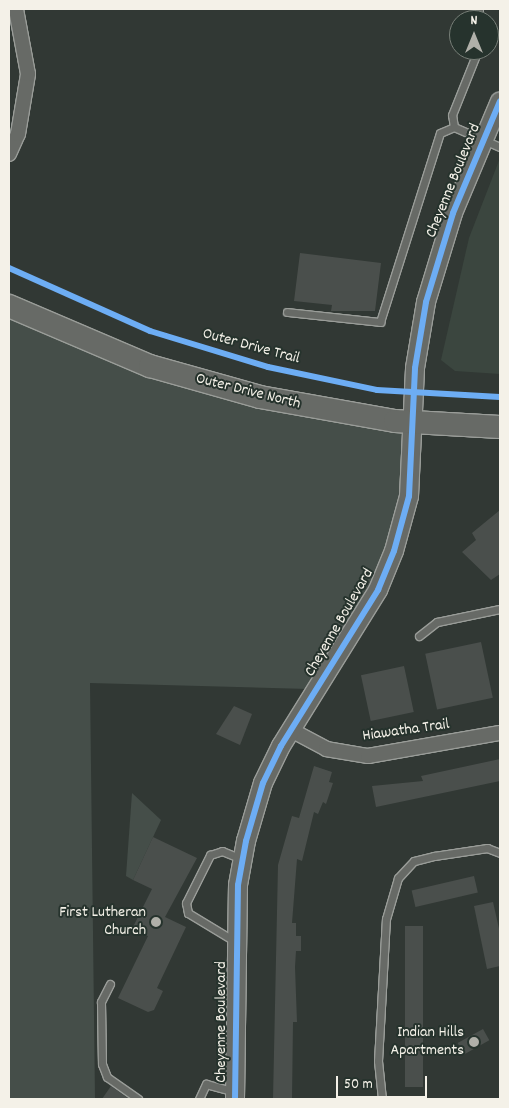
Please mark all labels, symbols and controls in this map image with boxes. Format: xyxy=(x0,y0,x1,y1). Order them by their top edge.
north arrow xyxy=(449,10,499,60)
text: N xyxy=(471,11,477,31)
street label: Cheyenne Boulevard xyxy=(422,121,486,241)
street label: Outer Drive Trail xyxy=(200,325,302,369)
street label: Outer Drive North xyxy=(194,370,302,414)
street label: Cheyenne Boulevard xyxy=(301,566,379,680)
street label: Hiawatha Trail xyxy=(361,715,451,747)
place label: First Lutheran Church xyxy=(59,903,146,941)
marker: First Lutheran Church xyxy=(150,916,162,928)
street label: Cheyenne Boulevard xyxy=(212,961,232,1083)
place label: Indian Hills Apartments xyxy=(390,1023,464,1061)
marker: Indian Hills Apartments xyxy=(468,1036,480,1048)
scale bar xyxy=(339,1066,430,1098)
text: 50 m xyxy=(344,1074,373,1096)

